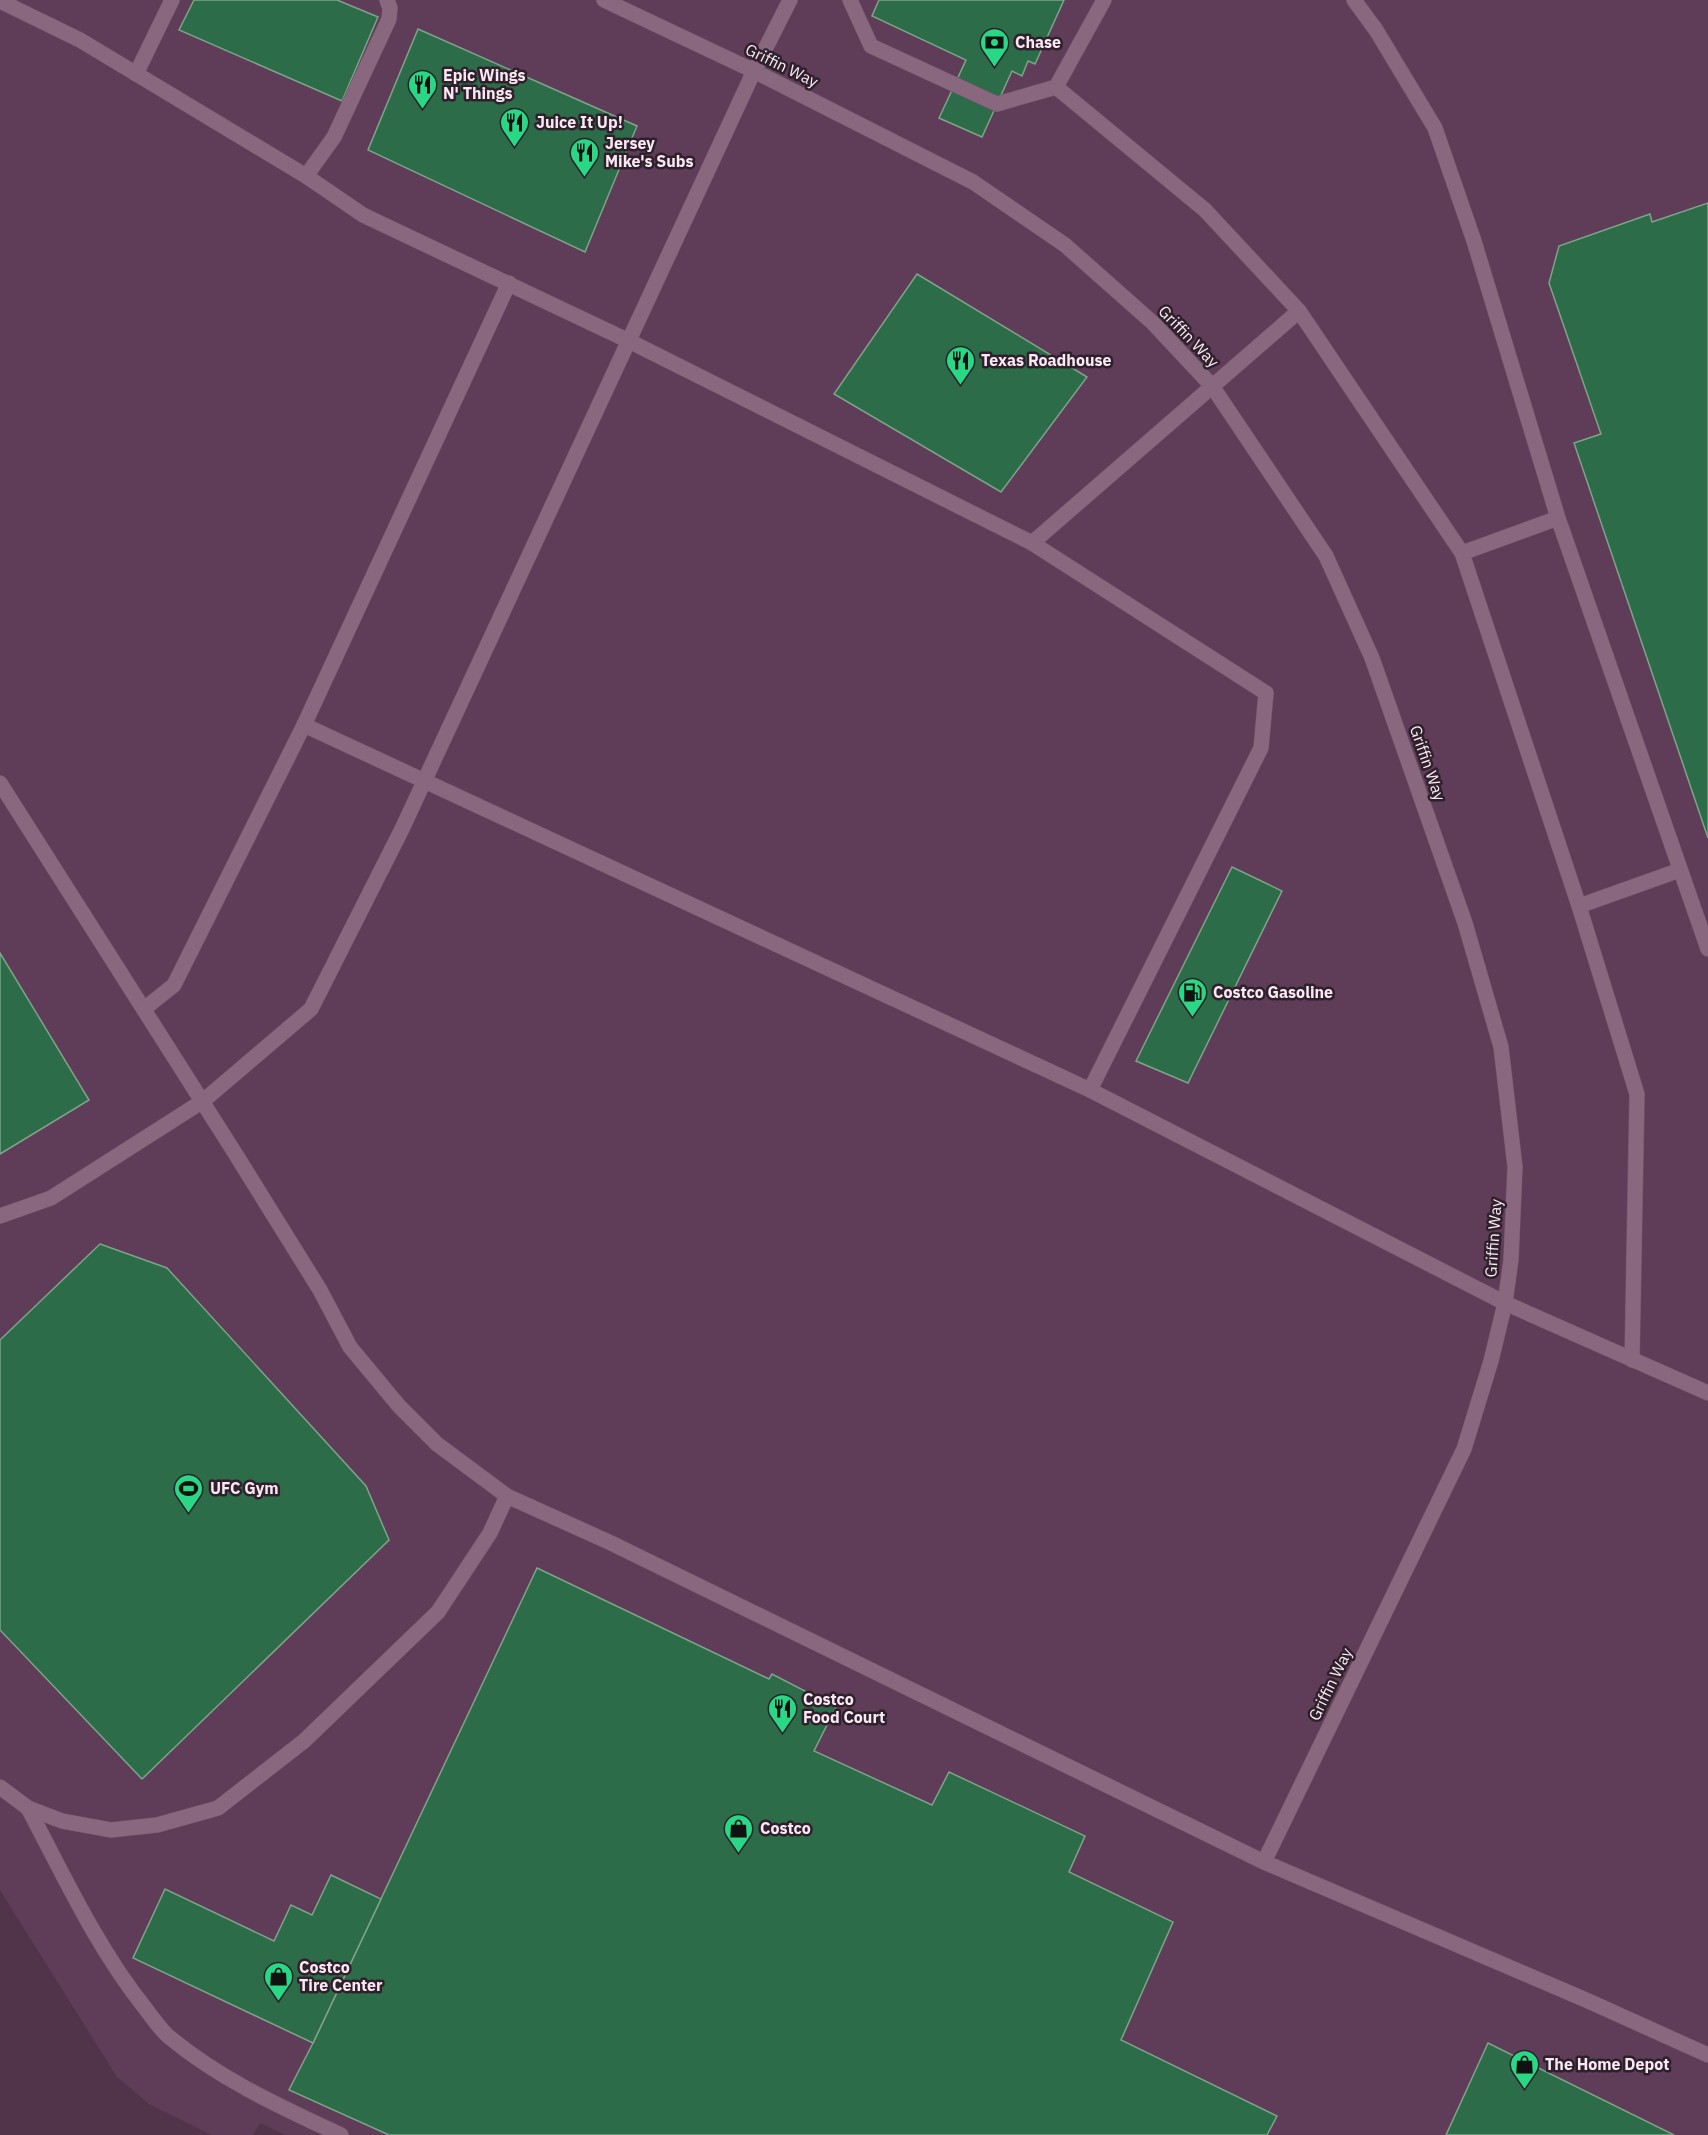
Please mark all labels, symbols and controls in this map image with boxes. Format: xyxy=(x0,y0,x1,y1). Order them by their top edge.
bank icon: Chase xyxy=(978,26,1010,68)
place label: Chase xyxy=(1015,32,1061,52)
street label: Griffin Way xyxy=(742,39,822,91)
place label: Epic Wings N' Things xyxy=(443,65,526,103)
restaurant icon: Epic Wings N' Things xyxy=(406,68,438,110)
restaurant icon: Juice It Up! xyxy=(499,106,531,148)
place label: Juice It Up! xyxy=(536,112,623,132)
place label: Jersey Mike's Subs xyxy=(605,133,694,171)
restaurant icon: Jersey Mike's Subs xyxy=(568,136,600,178)
street label: Griffin Way xyxy=(1154,301,1224,371)
restaurant icon: Texas Roadhouse xyxy=(944,344,976,386)
place label: Texas Roadhouse xyxy=(981,350,1112,370)
street label: Griffin Way xyxy=(1406,723,1450,803)
fuel station icon: Costco Gasoline xyxy=(1176,976,1208,1018)
place label: Costco Gasoline xyxy=(1213,982,1333,1002)
street label: Griffin Way xyxy=(1480,1198,1506,1278)
sports icon: UFC Gym xyxy=(173,1472,205,1514)
place label: UFC Gym xyxy=(210,1478,279,1498)
street label: Griffin Way xyxy=(1304,1644,1356,1724)
place label: Costco Food Court xyxy=(803,1689,885,1727)
restaurant icon: Costco Food Court xyxy=(766,1692,798,1734)
shop icon: Costco xyxy=(723,1812,755,1854)
place label: Costco xyxy=(760,1818,811,1838)
place label: Costco Tire Center xyxy=(299,1957,383,1995)
shop icon: Costco Tire Center xyxy=(262,1960,294,2002)
shop icon: The Home Depot xyxy=(1508,2048,1540,2090)
place label: The Home Depot xyxy=(1545,2054,1669,2074)

